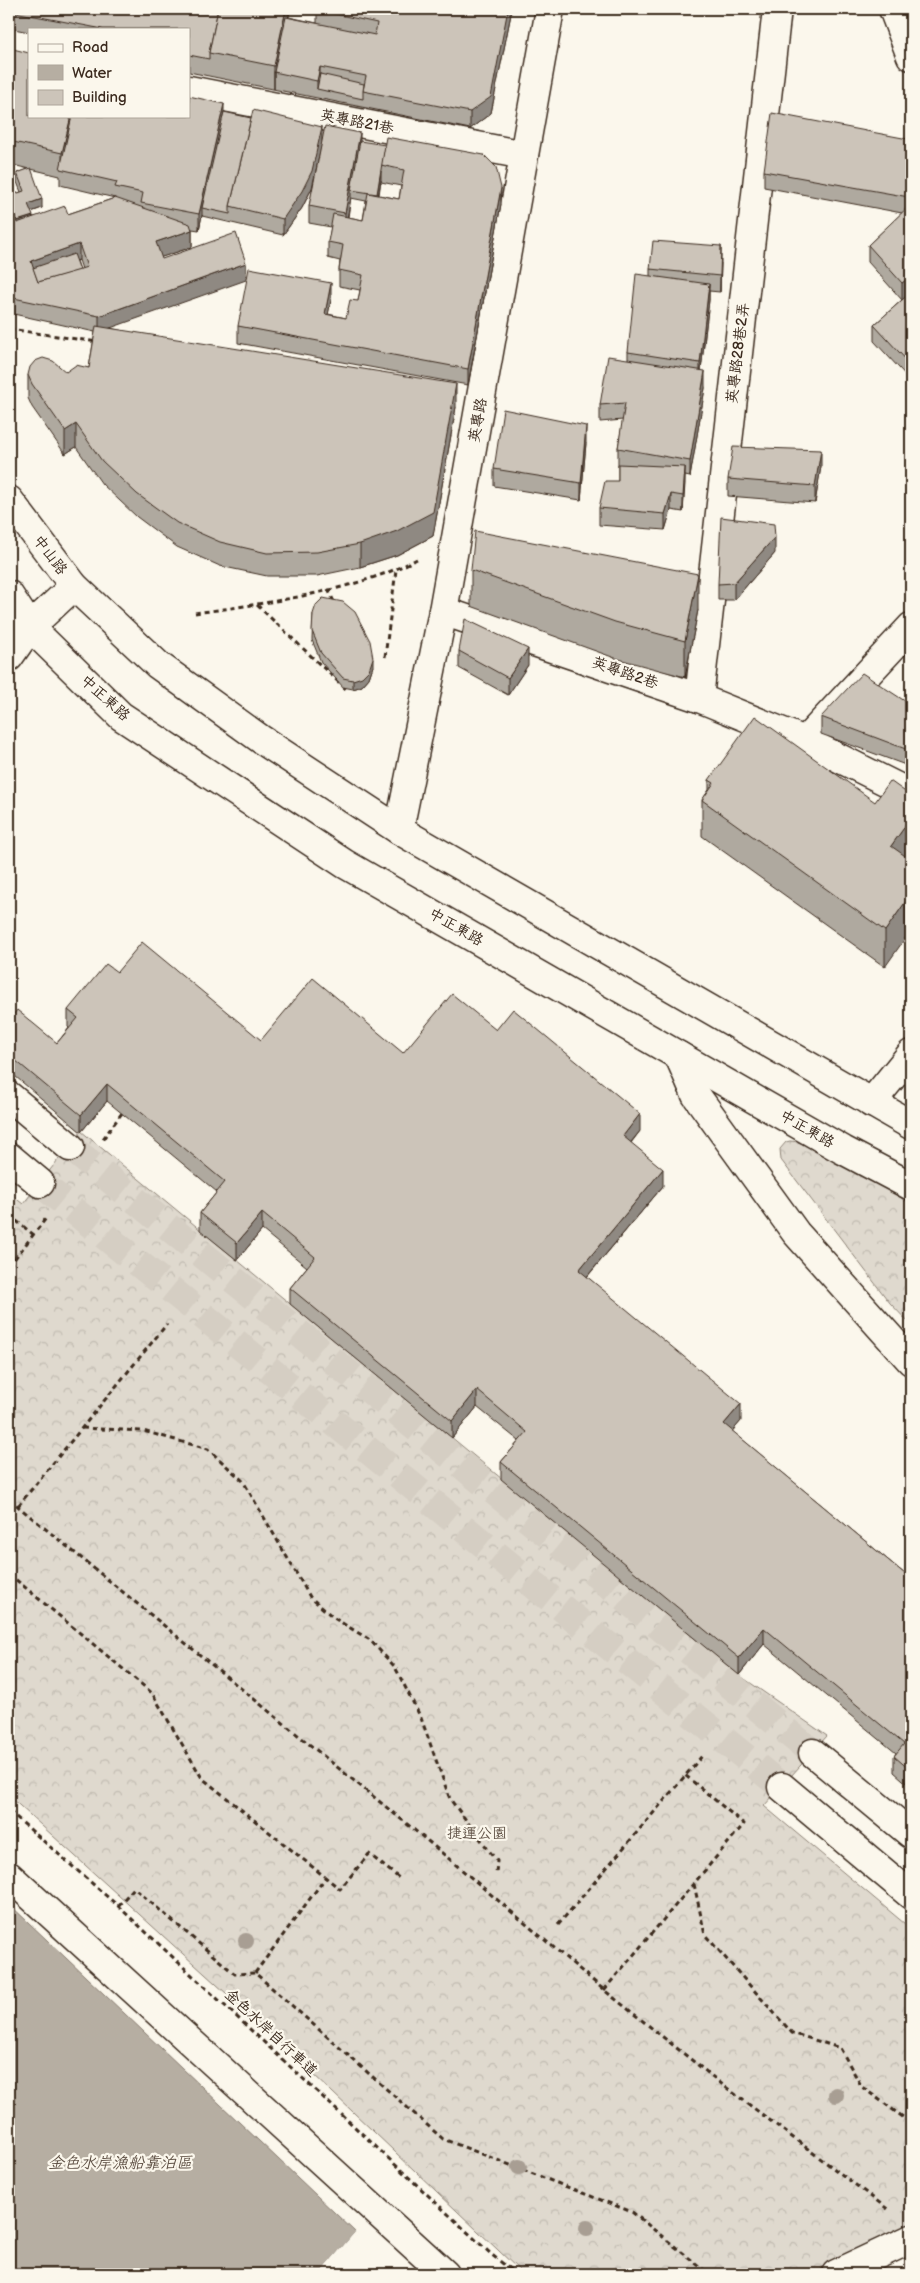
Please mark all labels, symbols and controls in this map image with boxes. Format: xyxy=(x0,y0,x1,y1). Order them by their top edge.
legend xyxy=(28,28,190,118)
text: Road xyxy=(72,38,108,57)
text: Water xyxy=(72,64,112,83)
text: Building xyxy=(72,88,127,107)
street label: 英專路21巷 xyxy=(319,106,395,138)
street label: 英專路28巷2弄 xyxy=(722,301,754,405)
street label: 英專路 xyxy=(465,396,491,444)
street label: 中山路 xyxy=(29,531,71,579)
street label: 英專路2巷 xyxy=(589,653,661,693)
street label: 中正東路 xyxy=(76,671,134,725)
street label: 中正東路 xyxy=(425,904,487,950)
street label: 中正東路 xyxy=(776,1106,838,1152)
park label: 捷運公園 xyxy=(447,1824,507,1843)
street label: 金色水岸自行車道 xyxy=(221,1985,321,2081)
water label: 金色水岸漁船靠泊區 xyxy=(48,2154,193,2173)

